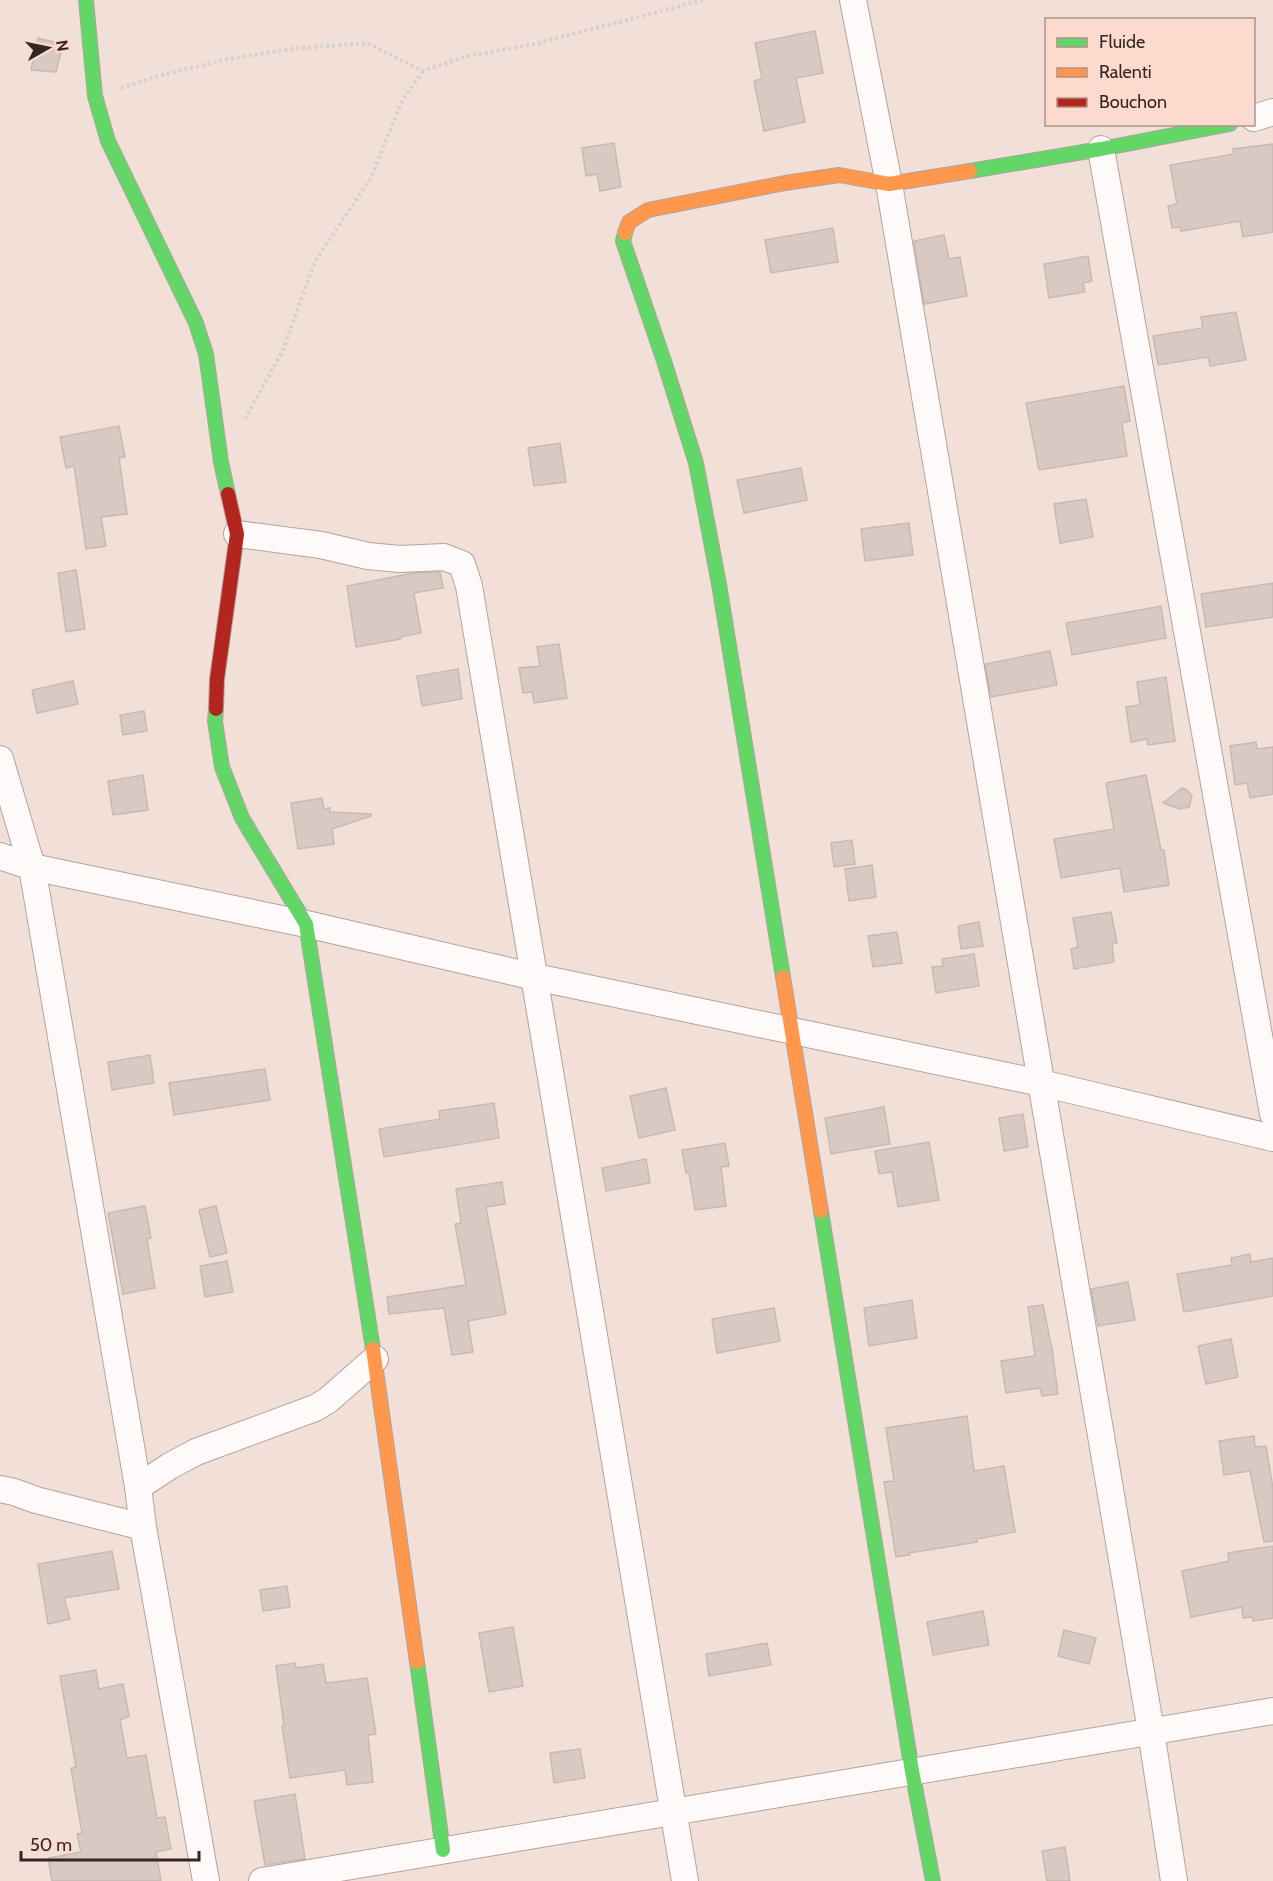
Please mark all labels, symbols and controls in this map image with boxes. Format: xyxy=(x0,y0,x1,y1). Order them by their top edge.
north arrow xyxy=(18,18,78,78)
legend xyxy=(1045,18,1255,126)
text: Fluide xyxy=(1099,31,1145,53)
text: N xyxy=(52,39,73,53)
text: Ralenti xyxy=(1099,61,1152,83)
text: Bouchon xyxy=(1099,91,1167,113)
scale bar xyxy=(21,1824,200,1862)
text: 50 m xyxy=(30,1834,72,1856)

